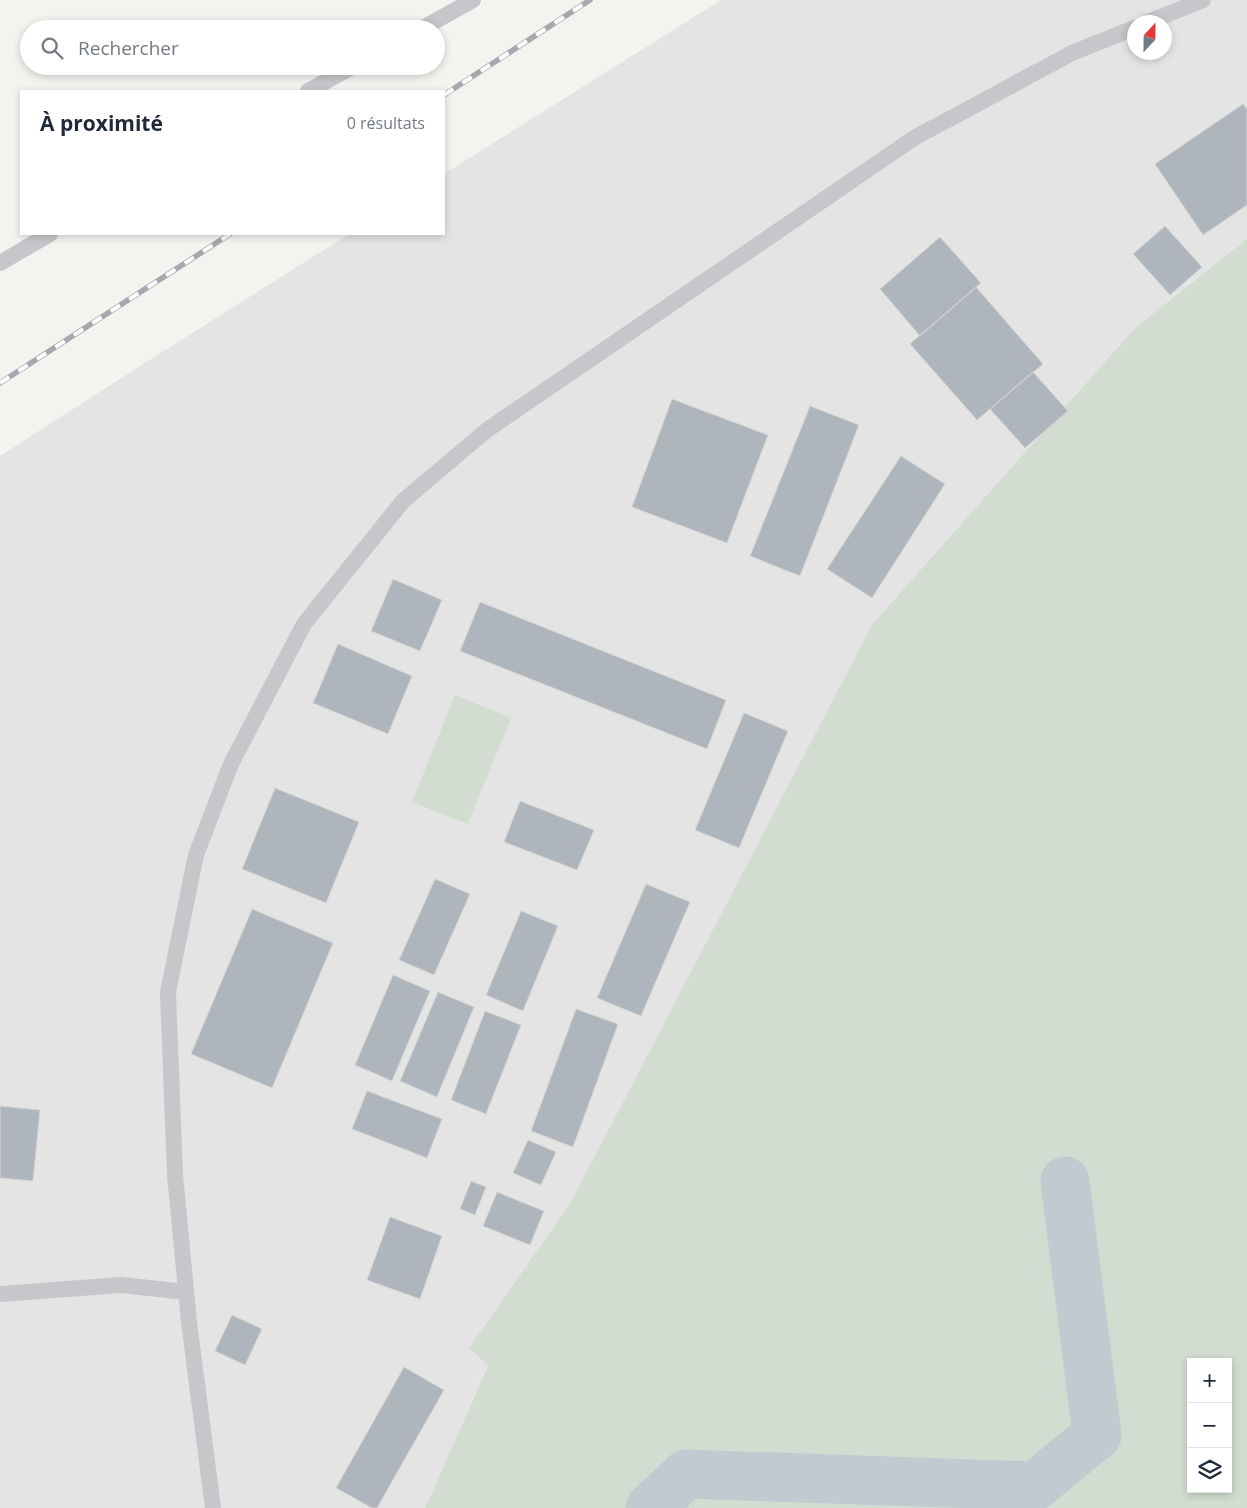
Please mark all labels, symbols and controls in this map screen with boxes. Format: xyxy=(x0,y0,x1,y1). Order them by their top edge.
north arrow xyxy=(1127,15,1172,60)
search box xyxy=(20,20,445,75)
icon: search xyxy=(38,34,66,62)
text: Rechercher xyxy=(78,35,179,61)
text: À proximité xyxy=(40,109,163,137)
text: 0 résultats xyxy=(347,112,425,134)
map controls xyxy=(1187,1358,1232,1493)
button: + xyxy=(1187,1358,1232,1403)
button: − xyxy=(1187,1403,1232,1448)
button: layers xyxy=(1187,1448,1232,1493)

